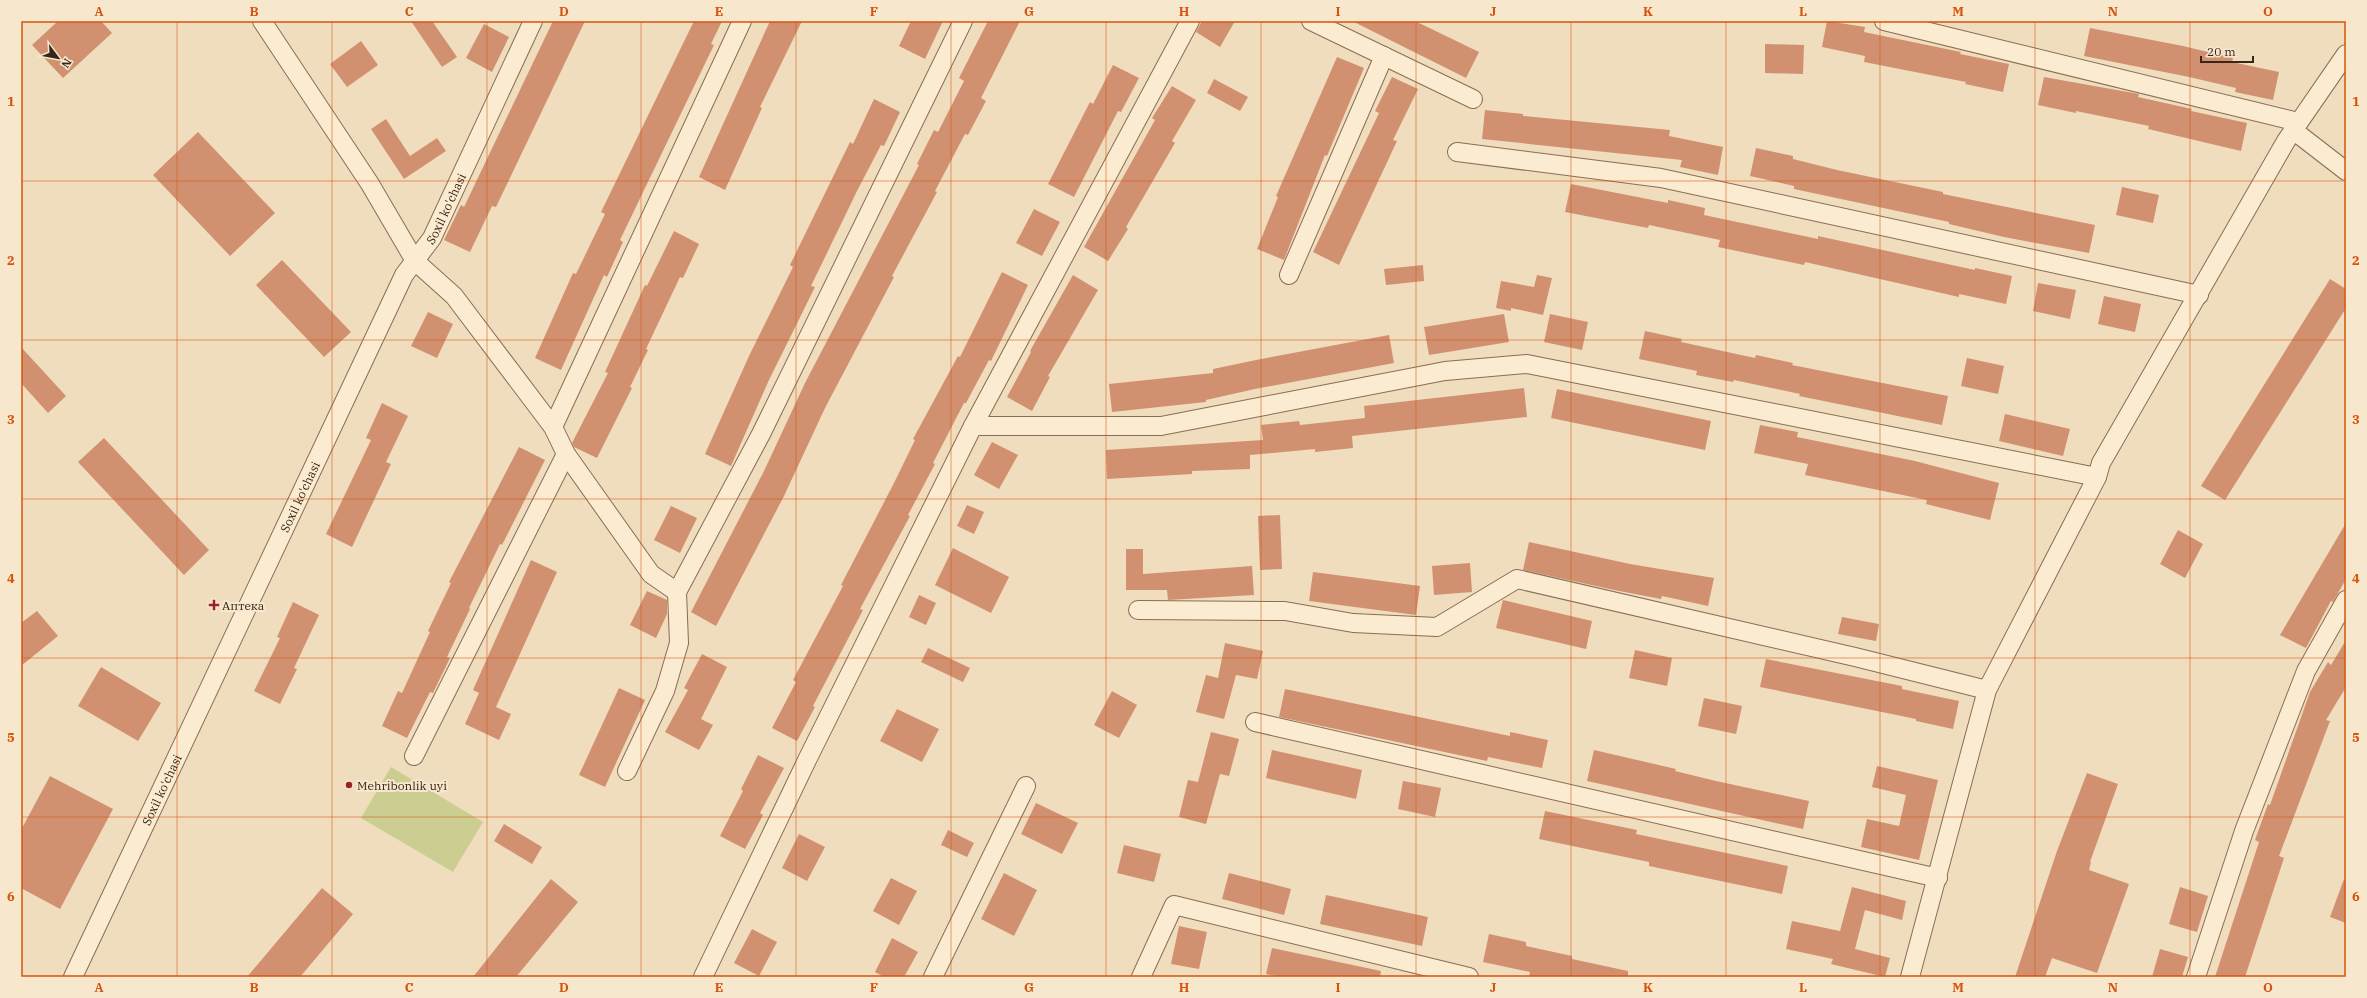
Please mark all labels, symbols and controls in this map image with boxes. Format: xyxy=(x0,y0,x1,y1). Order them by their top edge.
text: A xyxy=(94,3,104,20)
text: B xyxy=(249,3,259,20)
text: C xyxy=(405,3,414,20)
text: D xyxy=(559,3,569,20)
text: E xyxy=(715,3,723,20)
text: F xyxy=(870,3,878,20)
text: G xyxy=(1024,3,1034,20)
text: H xyxy=(1179,3,1190,20)
text: I xyxy=(1336,3,1341,20)
text: J xyxy=(1490,3,1497,20)
text: K xyxy=(1643,3,1653,20)
text: L xyxy=(1799,3,1807,20)
text: M xyxy=(1952,3,1964,20)
text: N xyxy=(2108,3,2118,20)
text: O xyxy=(2263,3,2273,20)
north arrow xyxy=(38,38,78,78)
scale bar xyxy=(2201,38,2253,64)
text: 20 m xyxy=(2207,44,2236,59)
text: N xyxy=(58,56,75,71)
text: 1 xyxy=(7,93,15,110)
text: 1 xyxy=(2352,93,2360,110)
street label: Soxil ko'chasi xyxy=(423,171,469,247)
text: 2 xyxy=(7,252,15,269)
text: 2 xyxy=(2352,252,2360,269)
text: 3 xyxy=(7,411,15,428)
text: 3 xyxy=(2352,411,2360,428)
street label: Soxil ko'chasi xyxy=(276,459,323,535)
text: 4 xyxy=(7,570,15,587)
text: 4 xyxy=(2352,570,2360,587)
place label: Аптека xyxy=(222,598,265,613)
marker: Аптека xyxy=(209,600,219,610)
text: 5 xyxy=(7,729,15,746)
text: 5 xyxy=(2352,729,2360,746)
street label: Soxil ko'chasi xyxy=(138,752,184,828)
place label: Mehribonlik uyi xyxy=(357,778,447,793)
marker: Mehribonlik uyi xyxy=(344,780,354,790)
text: 6 xyxy=(7,888,15,905)
text: 6 xyxy=(2352,888,2360,905)
text: A xyxy=(94,979,104,996)
text: B xyxy=(249,979,259,996)
text: C xyxy=(405,979,414,996)
text: D xyxy=(559,979,569,996)
text: E xyxy=(715,979,723,996)
text: F xyxy=(870,979,878,996)
text: G xyxy=(1024,979,1034,996)
text: H xyxy=(1179,979,1190,996)
text: I xyxy=(1336,979,1341,996)
text: J xyxy=(1490,979,1497,996)
text: K xyxy=(1643,979,1653,996)
text: L xyxy=(1799,979,1807,996)
text: M xyxy=(1952,979,1964,996)
text: N xyxy=(2108,979,2118,996)
text: O xyxy=(2263,979,2273,996)

